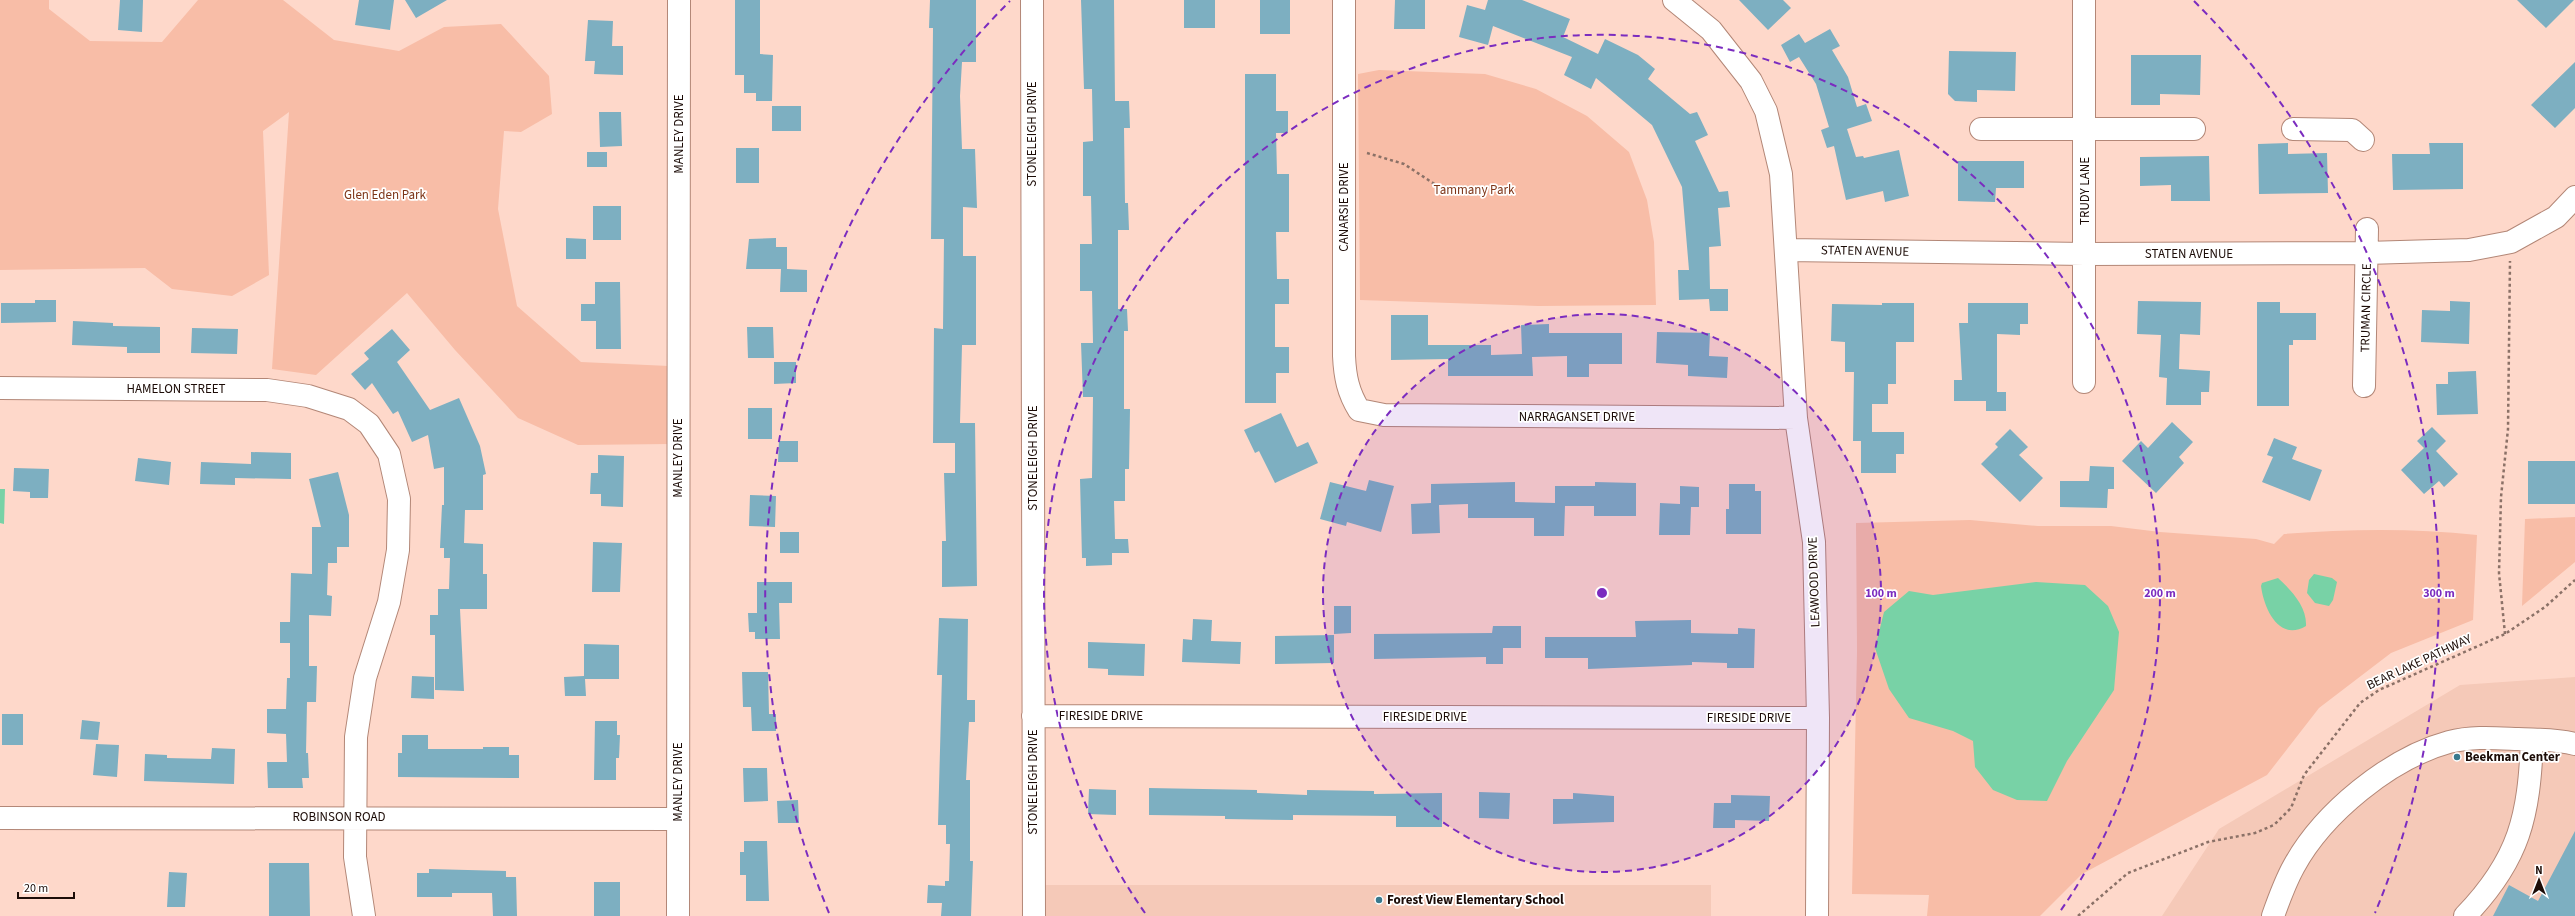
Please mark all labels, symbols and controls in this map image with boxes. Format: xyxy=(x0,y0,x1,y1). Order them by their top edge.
street label: STONELEIGH DRIVE xyxy=(1023,81,1041,187)
street label: MANLEY DRIVE xyxy=(670,94,688,174)
street label: TRUDY LANE xyxy=(2076,157,2094,225)
street label: CANARSIE DRIVE xyxy=(1335,162,1353,252)
park label: Tammany Park xyxy=(1434,181,1515,199)
park label: Glen Eden Park xyxy=(344,186,427,204)
street label: STATEN AVENUE xyxy=(1821,241,1909,261)
street label: STATEN AVENUE xyxy=(2145,245,2233,263)
street label: TRUMAN CIRCLE xyxy=(2356,263,2376,353)
street label: HAMELON STREET xyxy=(126,380,226,398)
street label: STONELEIGH DRIVE xyxy=(1024,405,1042,511)
street label: NARRAGANSET DRIVE xyxy=(1519,408,1635,426)
street label: MANLEY DRIVE xyxy=(669,418,687,498)
street label: LEAWOOD DRIVE xyxy=(1803,536,1825,628)
text: 100 m xyxy=(1865,585,1897,602)
text: 200 m xyxy=(2144,585,2176,602)
text: 300 m xyxy=(2423,585,2455,602)
centre of rings xyxy=(1595,586,1609,600)
street label: BEAR LAKE PATHWAY xyxy=(2364,629,2475,694)
street label: FIRESIDE DRIVE xyxy=(1059,707,1143,725)
street label: FIRESIDE DRIVE xyxy=(1383,708,1467,726)
street label: FIRESIDE DRIVE xyxy=(1707,709,1791,727)
street label: STONELEIGH DRIVE xyxy=(1024,729,1042,835)
street label: MANLEY DRIVE xyxy=(669,742,687,822)
place label: Beekman Center xyxy=(2465,748,2561,766)
marker: Beekman Center xyxy=(2452,752,2462,762)
street label: ROBINSON ROAD xyxy=(292,808,386,826)
north arrow xyxy=(2519,860,2559,900)
text: N xyxy=(2535,863,2543,878)
scale bar xyxy=(18,874,74,900)
text: 20 m xyxy=(24,880,48,897)
place label: Forest View Elementary School xyxy=(1387,891,1564,909)
marker: Forest View Elementary School xyxy=(1374,895,1384,905)

